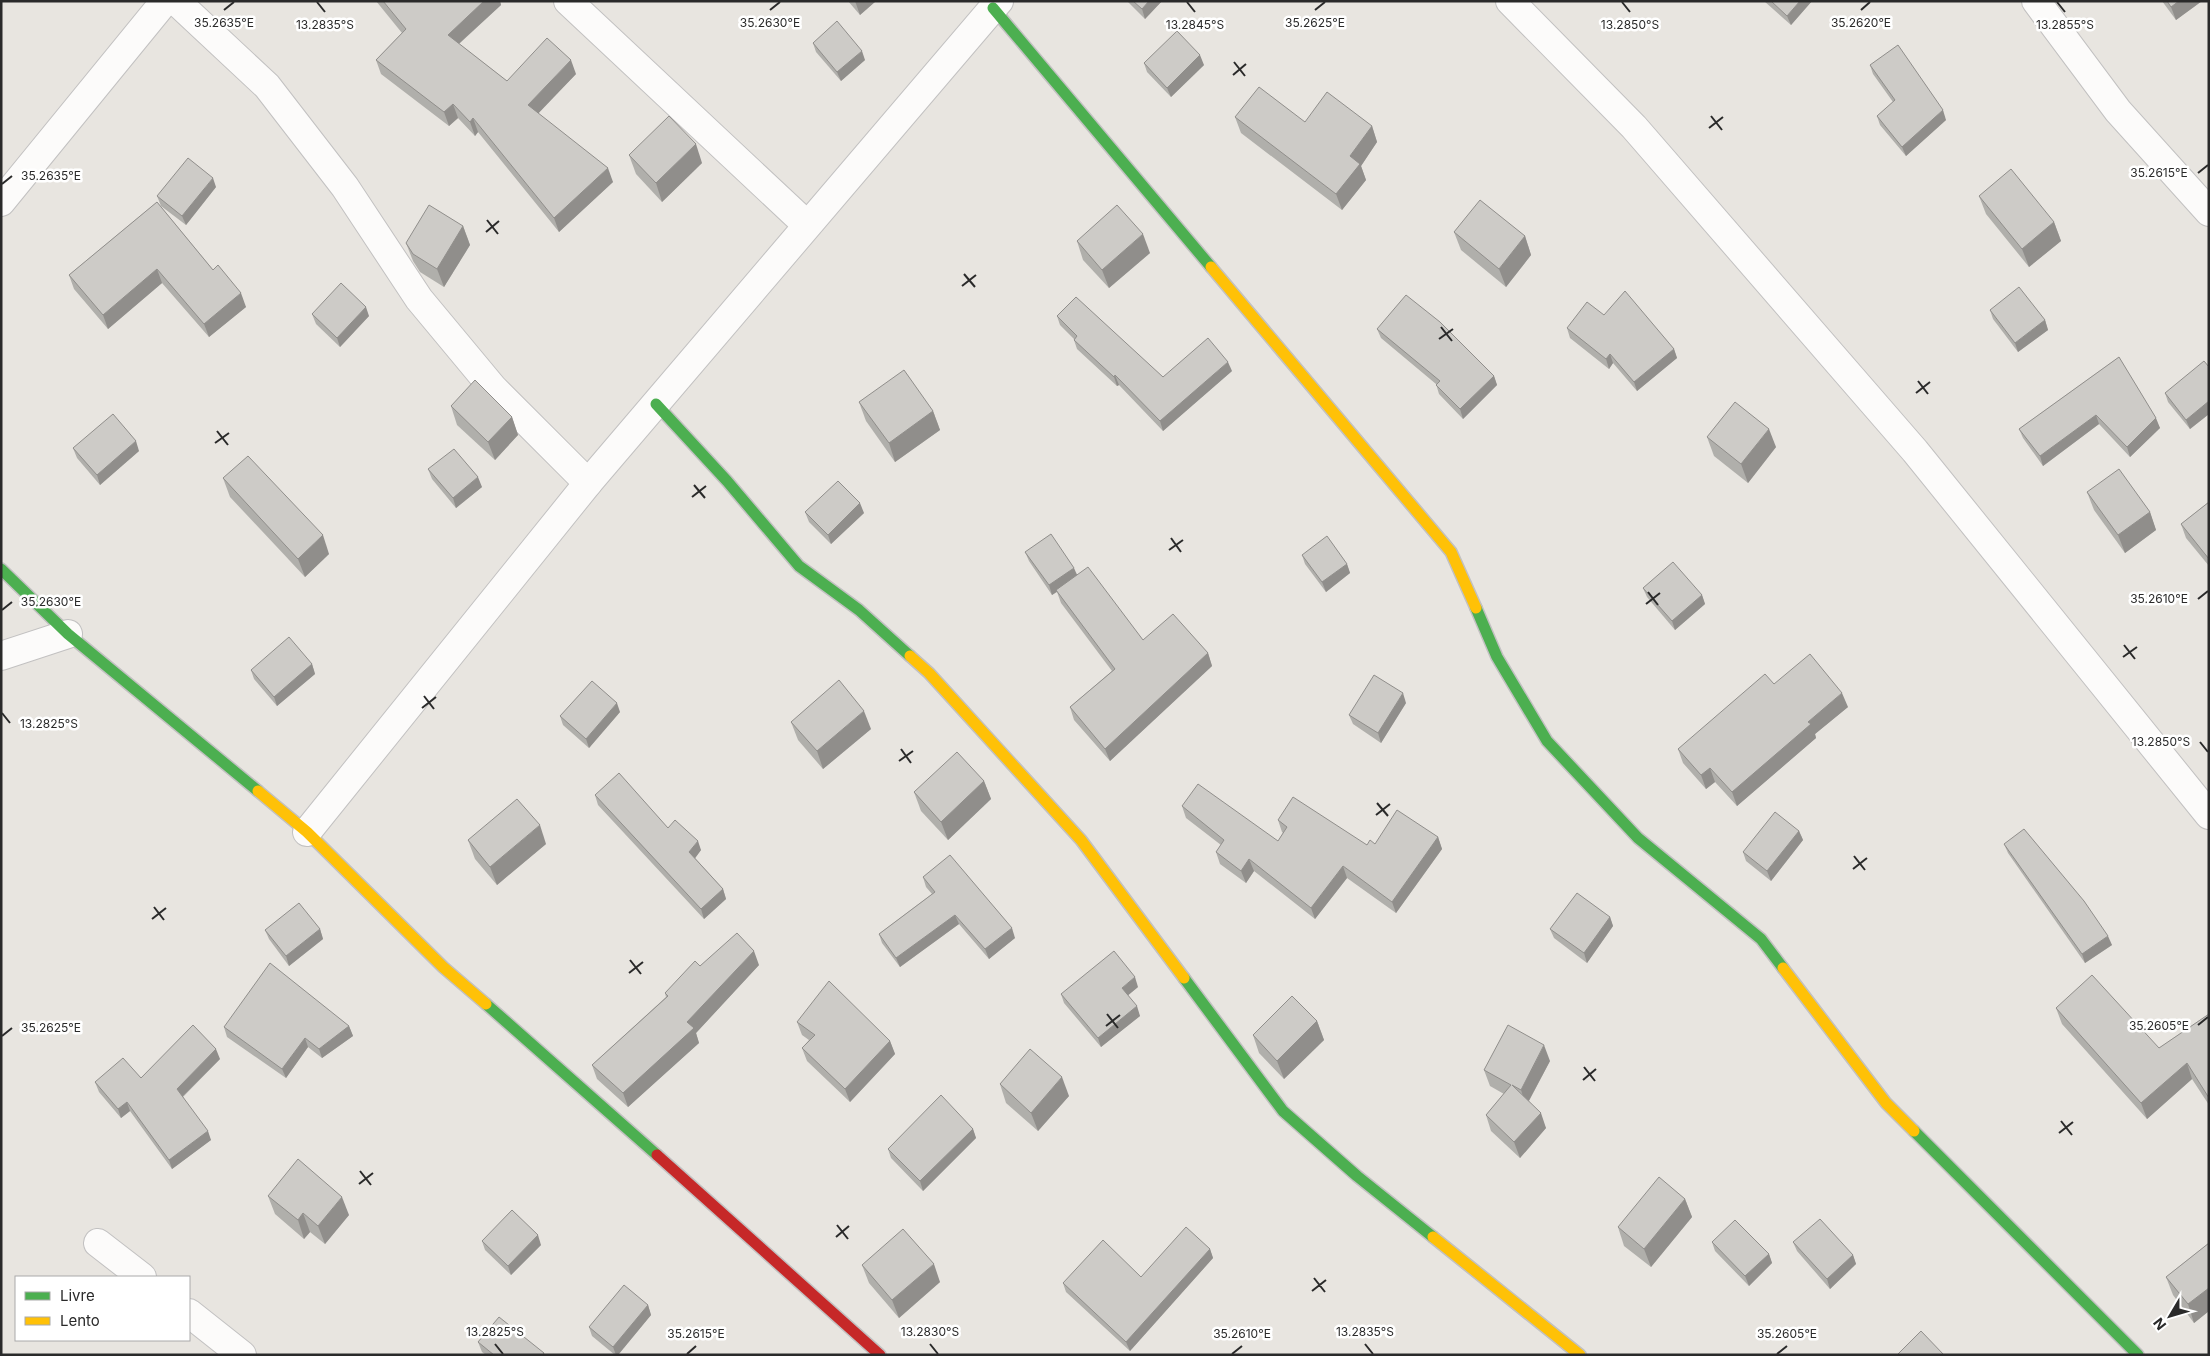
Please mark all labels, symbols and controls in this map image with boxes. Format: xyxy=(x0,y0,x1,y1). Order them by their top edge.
text: 35.2635°E xyxy=(194,15,254,30)
text: 35.2630°E xyxy=(740,15,800,30)
text: 35.2625°E xyxy=(1285,15,1345,30)
text: 35.2620°E xyxy=(1831,15,1891,30)
text: 13.2835°S xyxy=(296,17,354,32)
text: 13.2845°S xyxy=(1166,17,1225,32)
text: 13.2850°S xyxy=(1601,17,1659,32)
text: 13.2855°S xyxy=(2036,17,2094,32)
text: 35.2615°E xyxy=(2130,165,2188,180)
text: 35.2635°E xyxy=(21,168,81,183)
text: 35.2610°E xyxy=(2130,591,2188,606)
text: 35.2630°E xyxy=(21,594,81,609)
text: 13.2825°S xyxy=(20,716,78,731)
text: 13.2850°S xyxy=(2132,734,2190,749)
text: 35.2605°E xyxy=(2129,1018,2189,1033)
text: 35.2625°E xyxy=(21,1020,81,1035)
legend xyxy=(15,1276,190,1341)
text: Livre xyxy=(60,1286,95,1305)
north arrow xyxy=(2145,1291,2195,1341)
text: Lento xyxy=(60,1311,100,1330)
text: N xyxy=(2149,1315,2169,1334)
text: 13.2825°S xyxy=(466,1324,524,1339)
text: 13.2830°S xyxy=(901,1324,959,1339)
text: 13.2835°S xyxy=(1336,1324,1394,1339)
text: 35.2615°E xyxy=(667,1326,725,1341)
text: 35.2610°E xyxy=(1213,1326,1271,1341)
text: 35.2605°E xyxy=(1757,1326,1817,1341)

